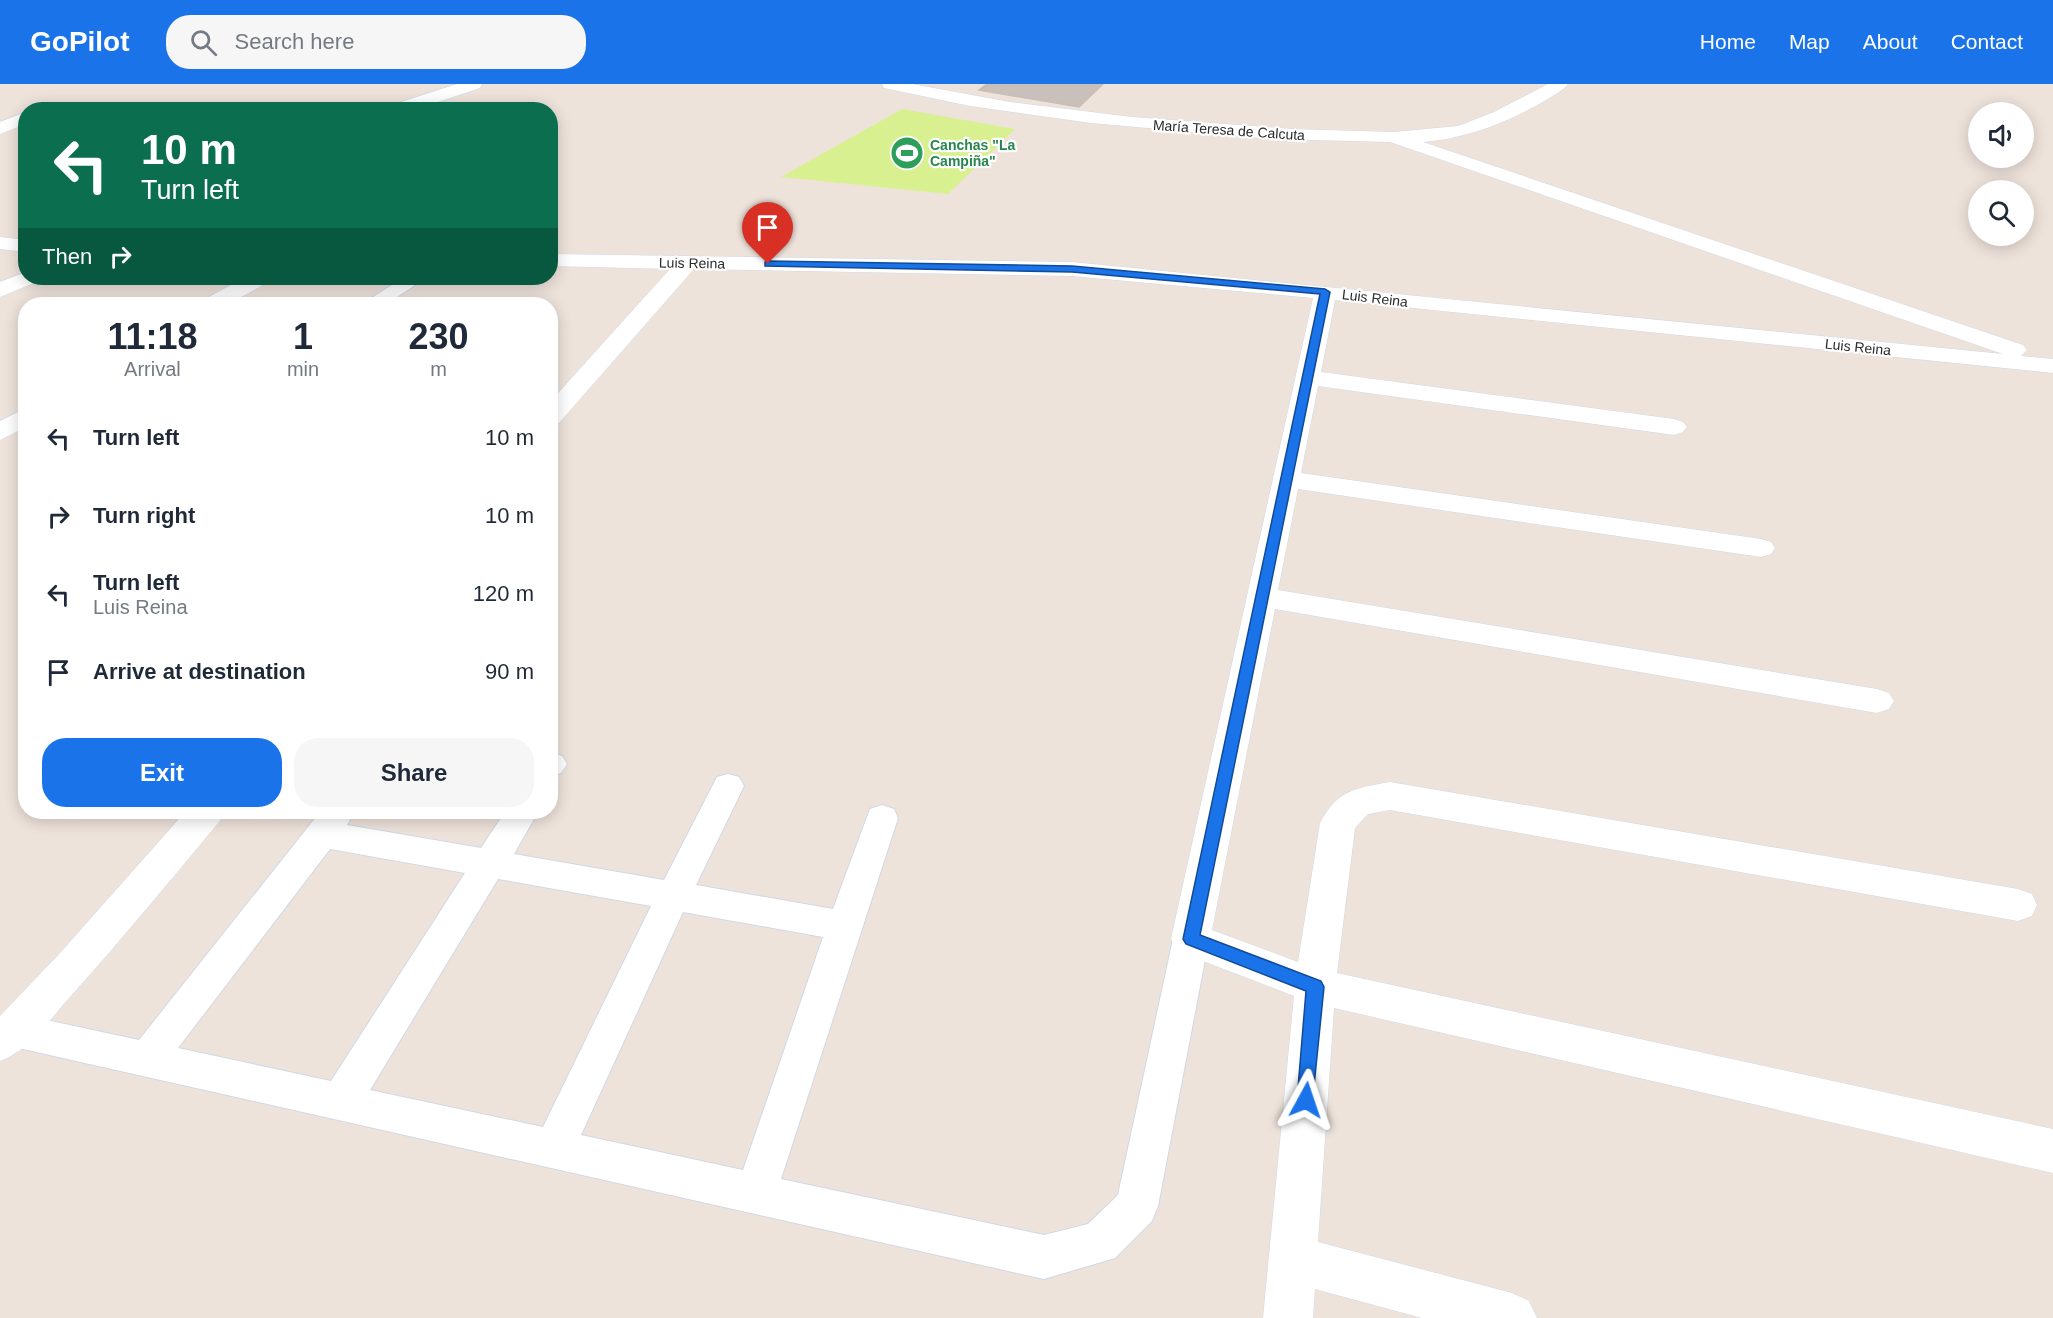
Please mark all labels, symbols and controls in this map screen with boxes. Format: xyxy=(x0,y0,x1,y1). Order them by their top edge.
search box xyxy=(166,15,586,69)
text: GoPilot xyxy=(30,26,130,57)
icon: search xyxy=(187,26,220,59)
text: Search here xyxy=(235,29,354,54)
text: Home xyxy=(1700,30,1756,53)
text: Map xyxy=(1789,30,1830,53)
text: About xyxy=(1863,30,1918,53)
text: Contact xyxy=(1951,30,2023,53)
map controls xyxy=(1968,102,2034,246)
button: sound xyxy=(1968,102,2034,168)
street label: María Teresa de Calcuta xyxy=(1152,117,1306,143)
icon: left xyxy=(42,126,120,204)
text: 10 m xyxy=(141,126,237,173)
sports icon: Canchas "La Campiña" xyxy=(889,135,925,171)
place label: Canchas "La Campiña" xyxy=(930,137,1015,169)
text: Turn left xyxy=(141,175,239,205)
button: search xyxy=(1968,180,2034,246)
pin xyxy=(742,202,793,264)
icon: arrive xyxy=(751,211,784,244)
icon: right xyxy=(104,240,137,273)
text: Then xyxy=(42,244,92,269)
street label: Luis Reina xyxy=(659,254,725,272)
street label: Luis Reina xyxy=(1341,286,1409,310)
text: 11:18 xyxy=(107,316,197,357)
text: 1 xyxy=(293,316,313,357)
text: 230 xyxy=(409,316,469,357)
street label: Luis Reina xyxy=(1824,336,1892,358)
text: Arrival xyxy=(124,358,181,380)
text: min xyxy=(287,358,319,380)
text: m xyxy=(430,358,447,380)
icon: left xyxy=(42,422,75,455)
text: Turn left xyxy=(93,425,179,450)
text: 10 m xyxy=(485,425,534,450)
icon: right xyxy=(42,500,75,533)
text: Turn right xyxy=(93,503,195,528)
text: 10 m xyxy=(485,503,534,528)
text: Turn left xyxy=(93,570,179,595)
icon: left xyxy=(42,578,75,611)
text: 120 m xyxy=(473,581,534,606)
text: Luis Reina xyxy=(93,596,188,618)
icon: arrive xyxy=(42,656,75,689)
text: Arrive at destination xyxy=(93,659,306,684)
text: 90 m xyxy=(485,659,534,684)
button: Exit xyxy=(42,738,282,807)
button: Share xyxy=(294,738,534,807)
position arrow xyxy=(1274,1068,1338,1132)

